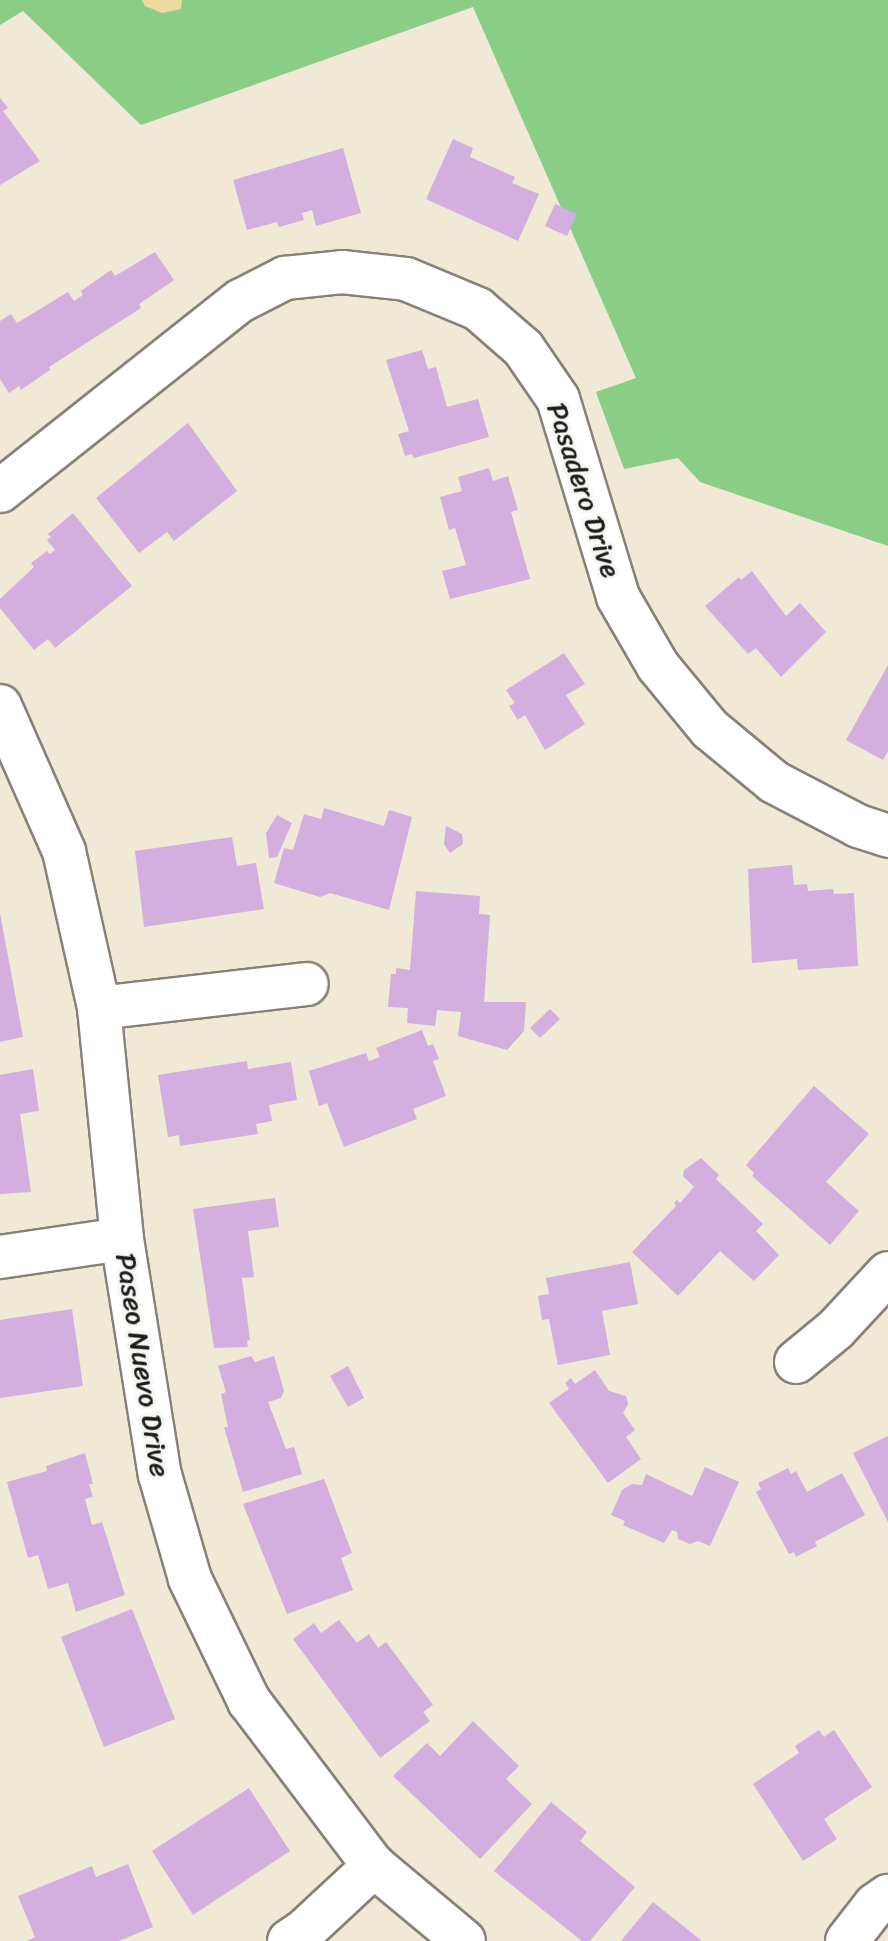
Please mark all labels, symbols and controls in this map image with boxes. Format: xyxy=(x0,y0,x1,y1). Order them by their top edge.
street label: Pasadero Drive xyxy=(540,398,628,582)
street label: Paseo Nuevo Drive xyxy=(109,1251,177,1479)

